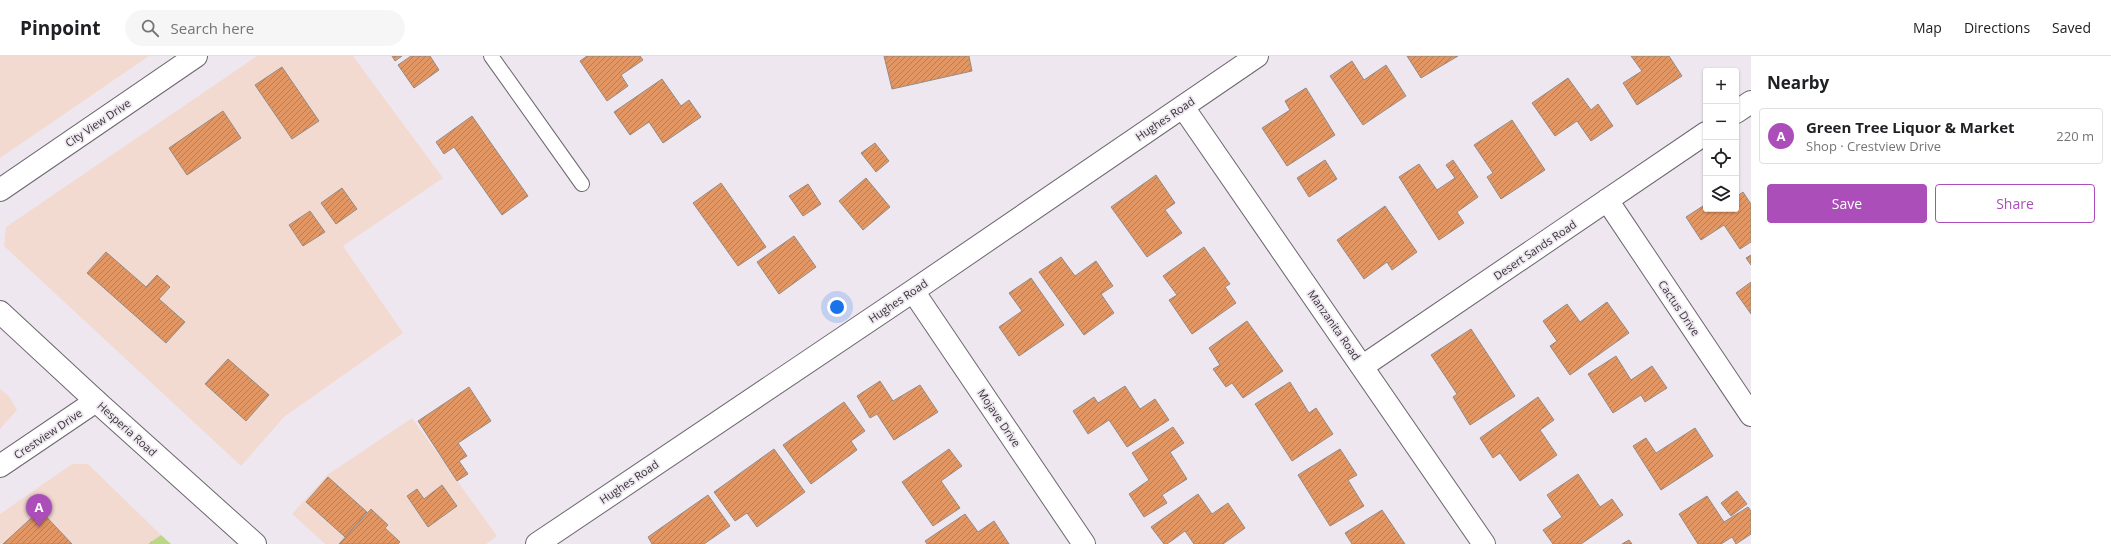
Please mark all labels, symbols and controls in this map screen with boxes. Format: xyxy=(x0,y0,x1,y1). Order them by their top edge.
search box xyxy=(125,10,405,46)
text: Pinpoint xyxy=(20,15,101,41)
icon: search xyxy=(139,17,161,39)
text: Search here xyxy=(171,18,254,38)
text: Map xyxy=(1913,18,1942,37)
text: Directions xyxy=(1964,18,2030,37)
text: Saved xyxy=(2052,18,2091,37)
map controls xyxy=(1703,68,1739,212)
button: + xyxy=(1703,68,1739,104)
text: Nearby xyxy=(1767,71,1829,94)
street label: Hughes Road xyxy=(1132,93,1197,144)
street label: City View Drive xyxy=(62,95,133,150)
button: − xyxy=(1703,104,1739,140)
text: Green Tree Liquor & Market xyxy=(1806,117,2015,137)
text: A xyxy=(1777,127,1785,145)
text: 220 m xyxy=(2056,127,2094,145)
text: Shop · Crestview Drive xyxy=(1806,137,1941,155)
button: locate xyxy=(1703,140,1739,176)
button: layers xyxy=(1703,176,1739,212)
button: Save xyxy=(1767,184,1927,223)
button: Share xyxy=(1935,184,2095,223)
street label: Desert Sands Road xyxy=(1490,216,1579,283)
street label: Hughes Road xyxy=(865,275,930,326)
street label: Cactus Drive xyxy=(1655,277,1704,338)
street label: Manzanita Road xyxy=(1305,287,1364,363)
your location xyxy=(827,297,847,317)
street label: Mojave Drive xyxy=(975,386,1024,450)
street label: Hesperia Road xyxy=(94,398,160,459)
street label: Crestview Drive xyxy=(11,405,85,462)
street label: Hughes Road xyxy=(596,456,661,507)
pin: A xyxy=(26,494,52,527)

